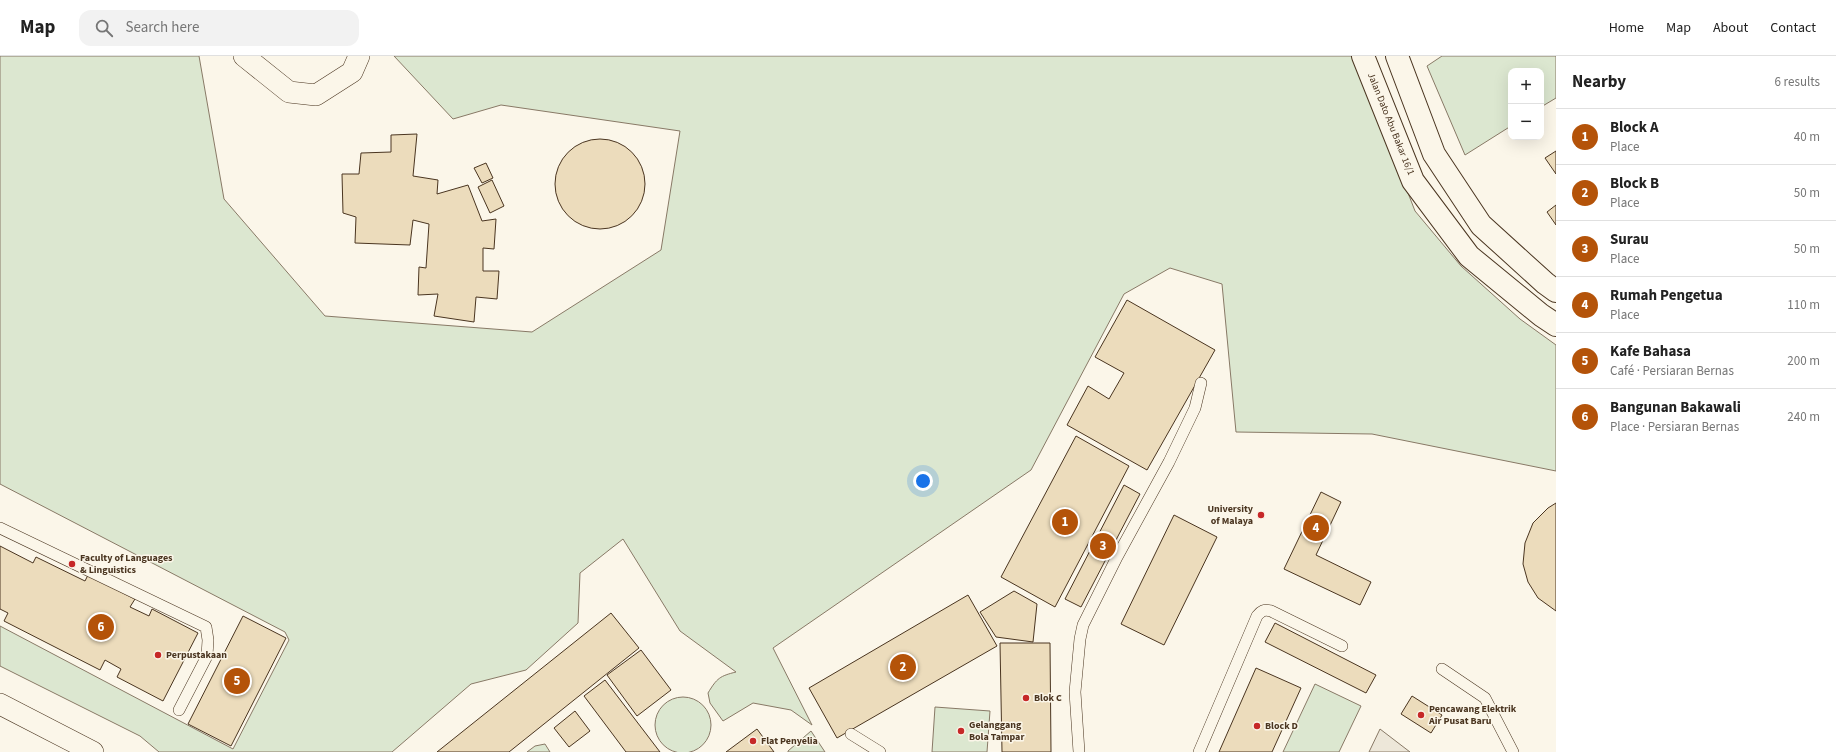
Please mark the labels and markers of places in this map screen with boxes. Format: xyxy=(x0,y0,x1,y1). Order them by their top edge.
place label: University of Malaya xyxy=(1207,502,1254,528)
pin: 1 xyxy=(1052,507,1078,537)
marker: University of Malaya xyxy=(1256,510,1266,520)
pin: 4 xyxy=(1303,513,1329,543)
pin: 3 xyxy=(1090,531,1116,561)
place label: Faculty of Languages & Linguistics xyxy=(80,551,173,577)
marker: Faculty of Languages & Linguistics xyxy=(67,559,77,569)
pin: 6 xyxy=(88,612,114,642)
place label: Perpustakaan xyxy=(166,648,227,662)
marker: Perpustakaan xyxy=(153,650,163,660)
pin: 2 xyxy=(890,652,916,682)
pin: 5 xyxy=(224,666,250,696)
place label: Blok C xyxy=(1034,691,1062,705)
marker: Blok C xyxy=(1021,693,1031,703)
place label: Pencawang Elektrik Air Pusat Baru xyxy=(1428,702,1517,728)
marker: Pencawang Elektrik Air Pusat Baru xyxy=(1416,710,1426,720)
place label: Gelanggang Bola Tampar xyxy=(969,718,1024,744)
place label: Block D xyxy=(1265,719,1298,733)
marker: Block D xyxy=(1252,721,1262,731)
marker: Gelanggang Bola Tampar xyxy=(956,726,966,736)
place label: Flat Penyelia xyxy=(761,734,818,748)
marker: Flat Penyelia xyxy=(748,736,758,746)

